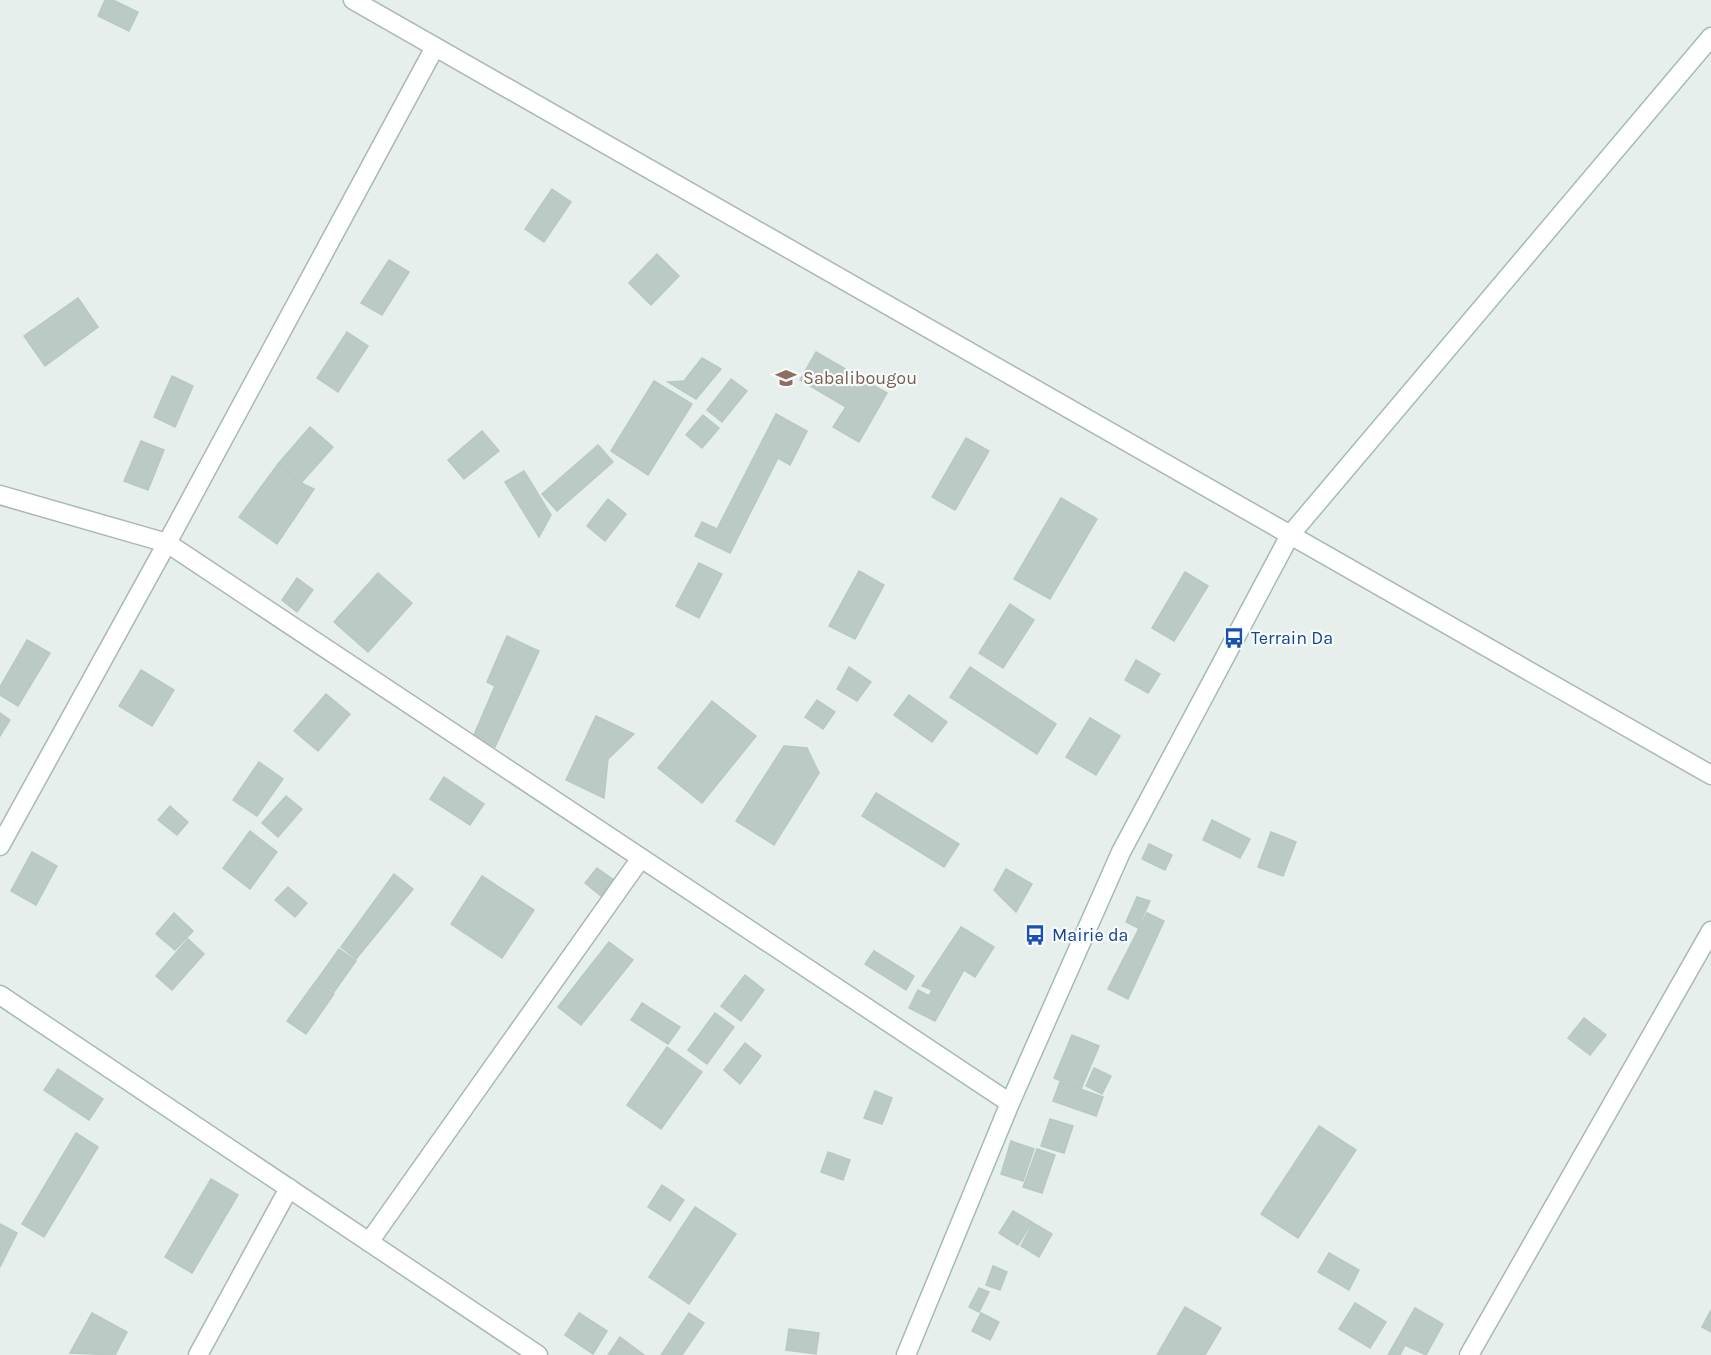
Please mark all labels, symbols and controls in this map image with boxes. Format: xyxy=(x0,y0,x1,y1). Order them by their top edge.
school or university icon: Sabalibougou xyxy=(774,366,798,390)
place label: Sabalibougou xyxy=(803,367,917,389)
bus stop icon: Terrain Da xyxy=(1222,626,1246,650)
place label: Terrain Da xyxy=(1251,627,1333,649)
bus stop icon: Mairie da xyxy=(1023,923,1047,947)
place label: Mairie da xyxy=(1052,924,1128,946)

